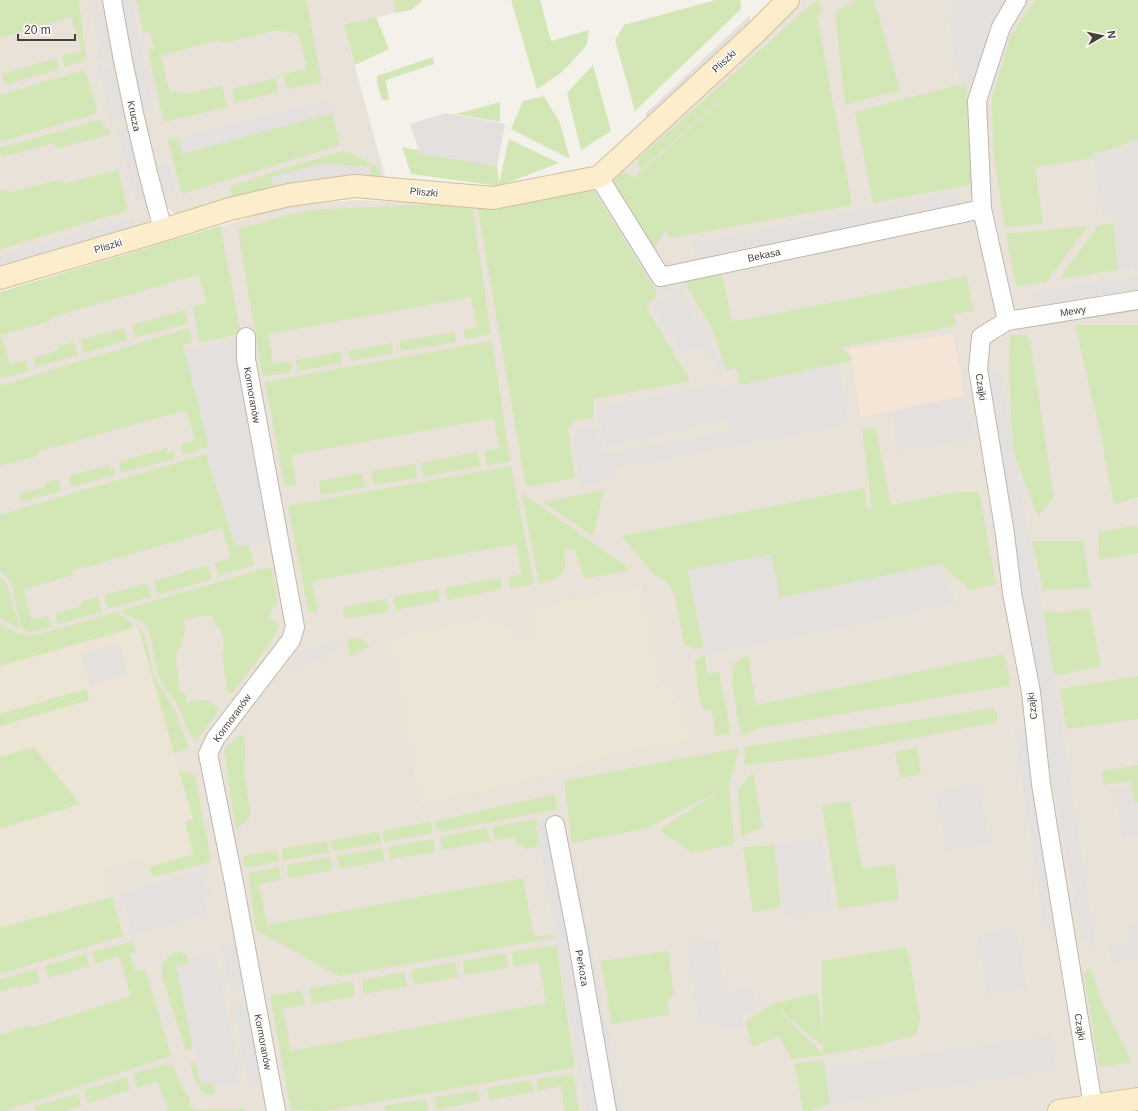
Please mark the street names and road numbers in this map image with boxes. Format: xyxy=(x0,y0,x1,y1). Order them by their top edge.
street label: Pliszki xyxy=(710,47,738,75)
street label: Krucza xyxy=(125,100,143,133)
street label: Pliszki xyxy=(409,185,439,199)
street label: Pliszki xyxy=(93,237,123,255)
street label: Bekasa xyxy=(747,246,782,264)
street label: Mewy xyxy=(1059,304,1087,318)
street label: Kormoranów xyxy=(242,366,262,425)
street label: Czajki xyxy=(973,373,989,401)
street label: Kormoranów xyxy=(211,691,254,744)
street label: Czajki xyxy=(1025,692,1039,720)
street label: Perkoza xyxy=(573,949,591,987)
street label: Kormoranów xyxy=(252,1013,274,1072)
street label: Czajki xyxy=(1072,1013,1088,1041)

